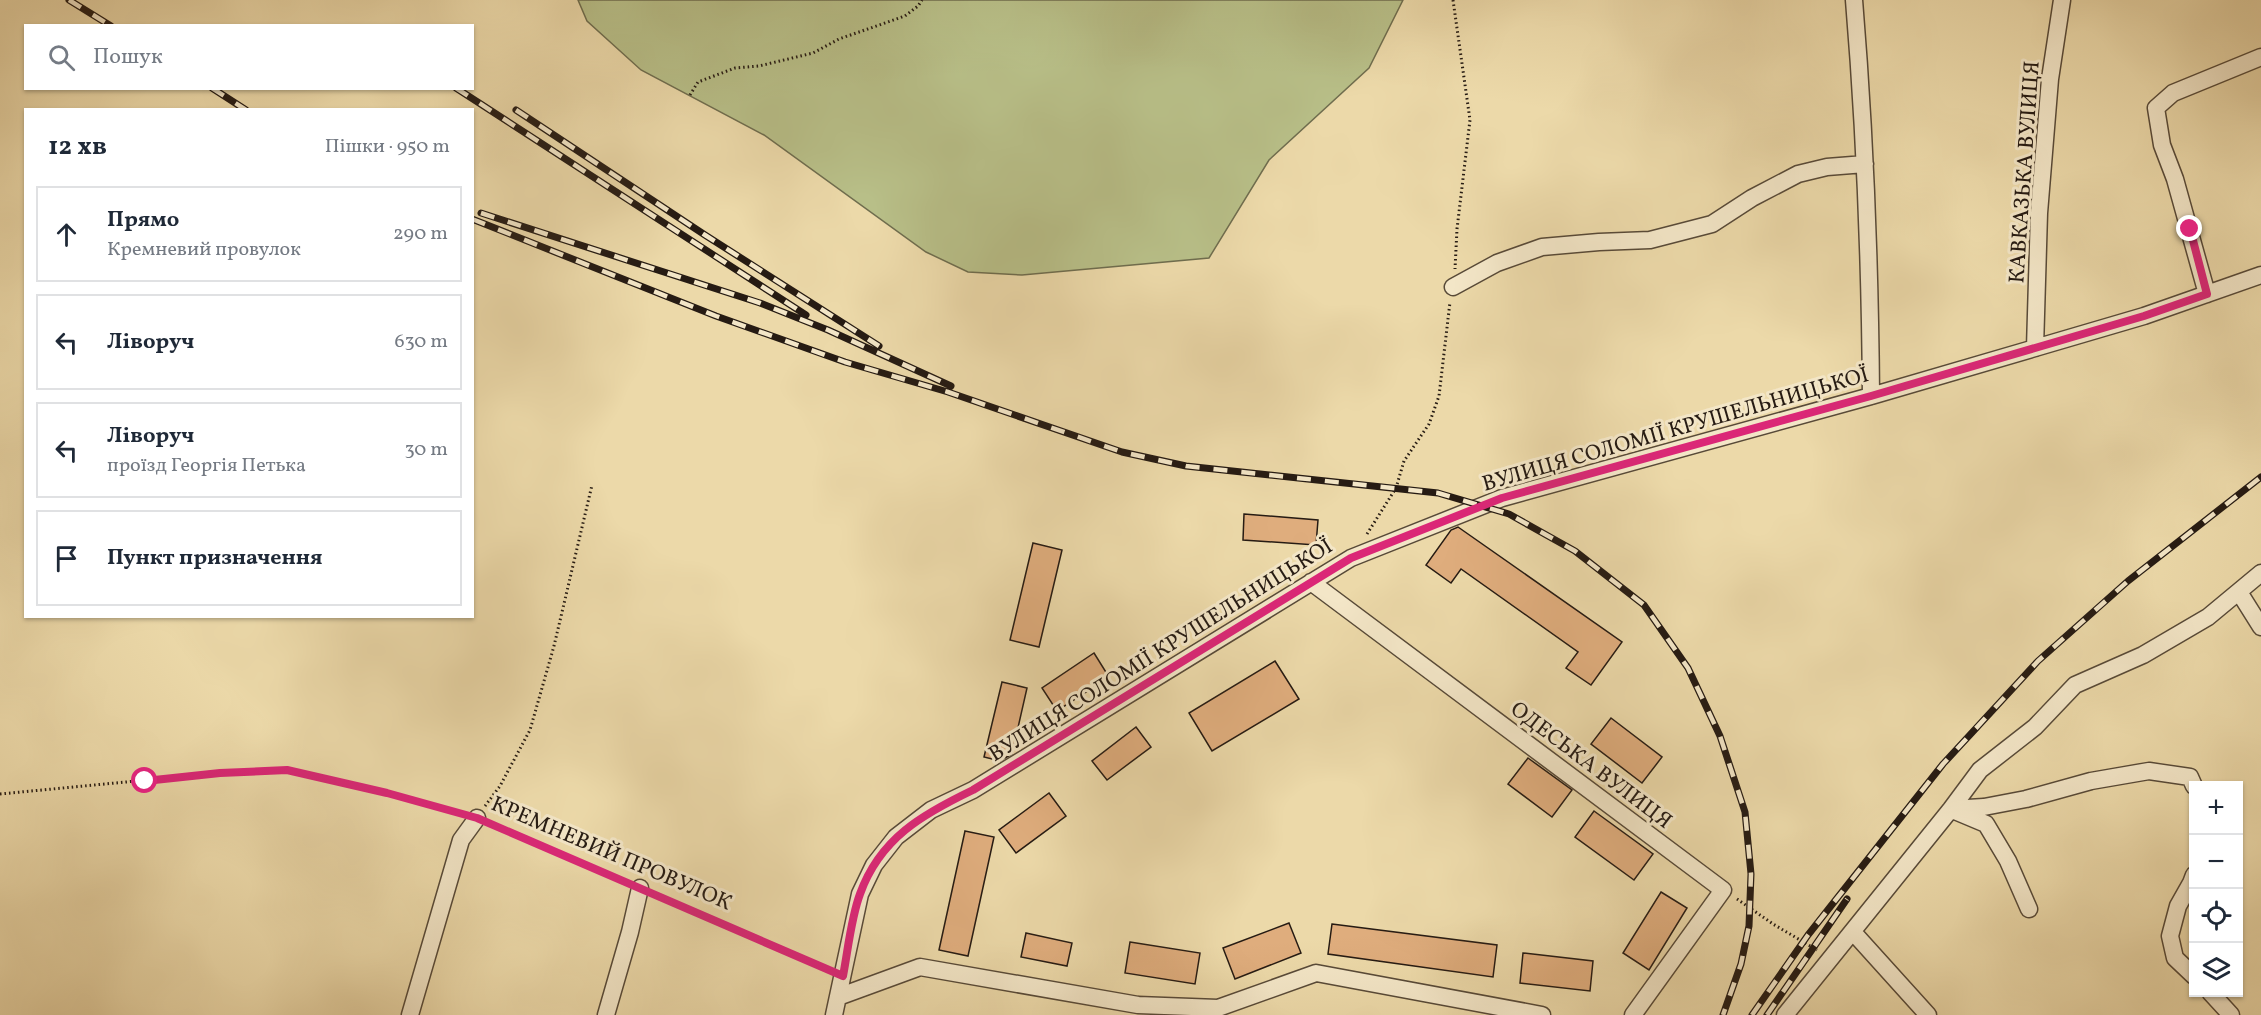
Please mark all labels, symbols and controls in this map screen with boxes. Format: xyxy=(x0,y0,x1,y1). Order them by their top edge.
search box xyxy=(24,24,474,90)
icon: search xyxy=(45,41,78,74)
text: Пошук xyxy=(93,42,163,73)
street label: КАВКАЗЬКА ВУЛИЦЯ xyxy=(2002,60,2049,284)
text: 12 хв xyxy=(48,129,107,165)
text: Пішки · 950 m xyxy=(325,133,450,161)
text: Прямо xyxy=(107,205,179,236)
route end xyxy=(2176,215,2202,241)
icon: ahead xyxy=(50,218,83,251)
text: 290 m xyxy=(393,220,448,248)
text: Кремневий провулок xyxy=(107,236,301,264)
icon: left xyxy=(50,326,83,359)
text: Ліворуч xyxy=(107,327,194,358)
text: 630 m xyxy=(395,328,448,356)
street label: ВУЛИЦЯ СОЛОМІЇ КРУШЕЛЬНИЦЬКОЇ xyxy=(1479,360,1873,501)
text: Ліворуч xyxy=(107,421,194,452)
icon: left xyxy=(50,434,83,467)
text: 30 m xyxy=(404,436,448,464)
text: проїзд Георгія Петька xyxy=(107,452,306,480)
street label: ВУЛИЦЯ СОЛОМІЇ КРУШЕЛЬНИЦЬКОЇ xyxy=(983,532,1340,770)
icon: arrive xyxy=(50,542,83,575)
text: Пункт призначення xyxy=(107,543,323,574)
street label: ОДЕСЬКА ВУЛИЦЯ xyxy=(1503,695,1678,837)
route start xyxy=(131,767,157,793)
map controls xyxy=(2189,781,2243,997)
button: + xyxy=(2189,781,2243,835)
street label: КРЕМНЕВИЙ ПРОВУЛОК xyxy=(486,789,736,919)
button: − xyxy=(2189,835,2243,889)
button: locate xyxy=(2189,889,2243,943)
button: layers xyxy=(2189,943,2243,997)

